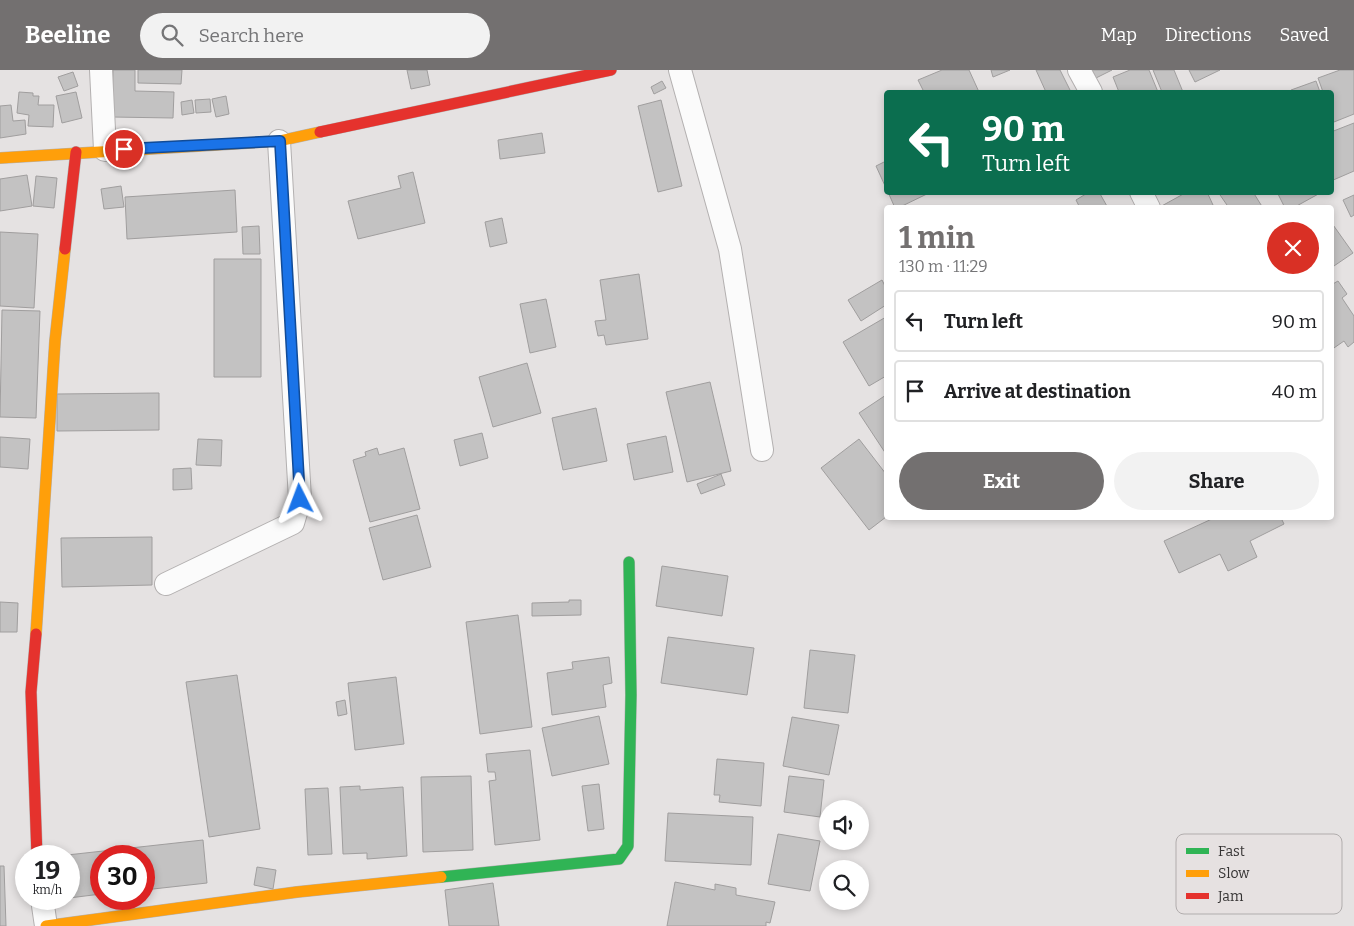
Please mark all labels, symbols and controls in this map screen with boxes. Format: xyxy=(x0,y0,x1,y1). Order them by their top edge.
search box xyxy=(140,13,490,58)
text: Beeline xyxy=(25,21,110,49)
icon: search xyxy=(158,21,186,49)
text: Search here xyxy=(198,24,304,47)
text: Map xyxy=(1101,24,1137,46)
text: Directions xyxy=(1165,24,1252,46)
text: Saved xyxy=(1280,24,1329,46)
text: 90 m xyxy=(982,108,1065,150)
icon: left xyxy=(899,110,964,175)
pin xyxy=(103,128,145,170)
icon: arrive xyxy=(110,135,138,163)
text: Turn left xyxy=(982,150,1070,177)
text: 1 min xyxy=(899,220,975,256)
button: close xyxy=(1267,222,1319,274)
text: 130 m · 11:29 xyxy=(899,257,988,276)
icon: left xyxy=(901,307,929,335)
text: Turn left xyxy=(944,310,1023,333)
text: 90 m xyxy=(1272,310,1317,333)
icon: arrive xyxy=(901,377,929,405)
text: Arrive at destination xyxy=(944,380,1131,403)
text: 40 m xyxy=(1272,380,1317,403)
button: Exit xyxy=(899,452,1104,510)
button: Share xyxy=(1114,452,1319,510)
position arrow xyxy=(273,472,325,524)
map controls xyxy=(819,800,869,910)
button: sound xyxy=(819,800,869,850)
legend xyxy=(1176,834,1342,914)
text: Fast xyxy=(1218,843,1245,860)
speed limit sign: 30 xyxy=(90,845,155,910)
text: 19 xyxy=(35,856,60,886)
button: search xyxy=(819,860,869,910)
text: Slow xyxy=(1218,865,1250,882)
text: km/h xyxy=(33,883,62,897)
text: Jam xyxy=(1217,888,1244,905)

